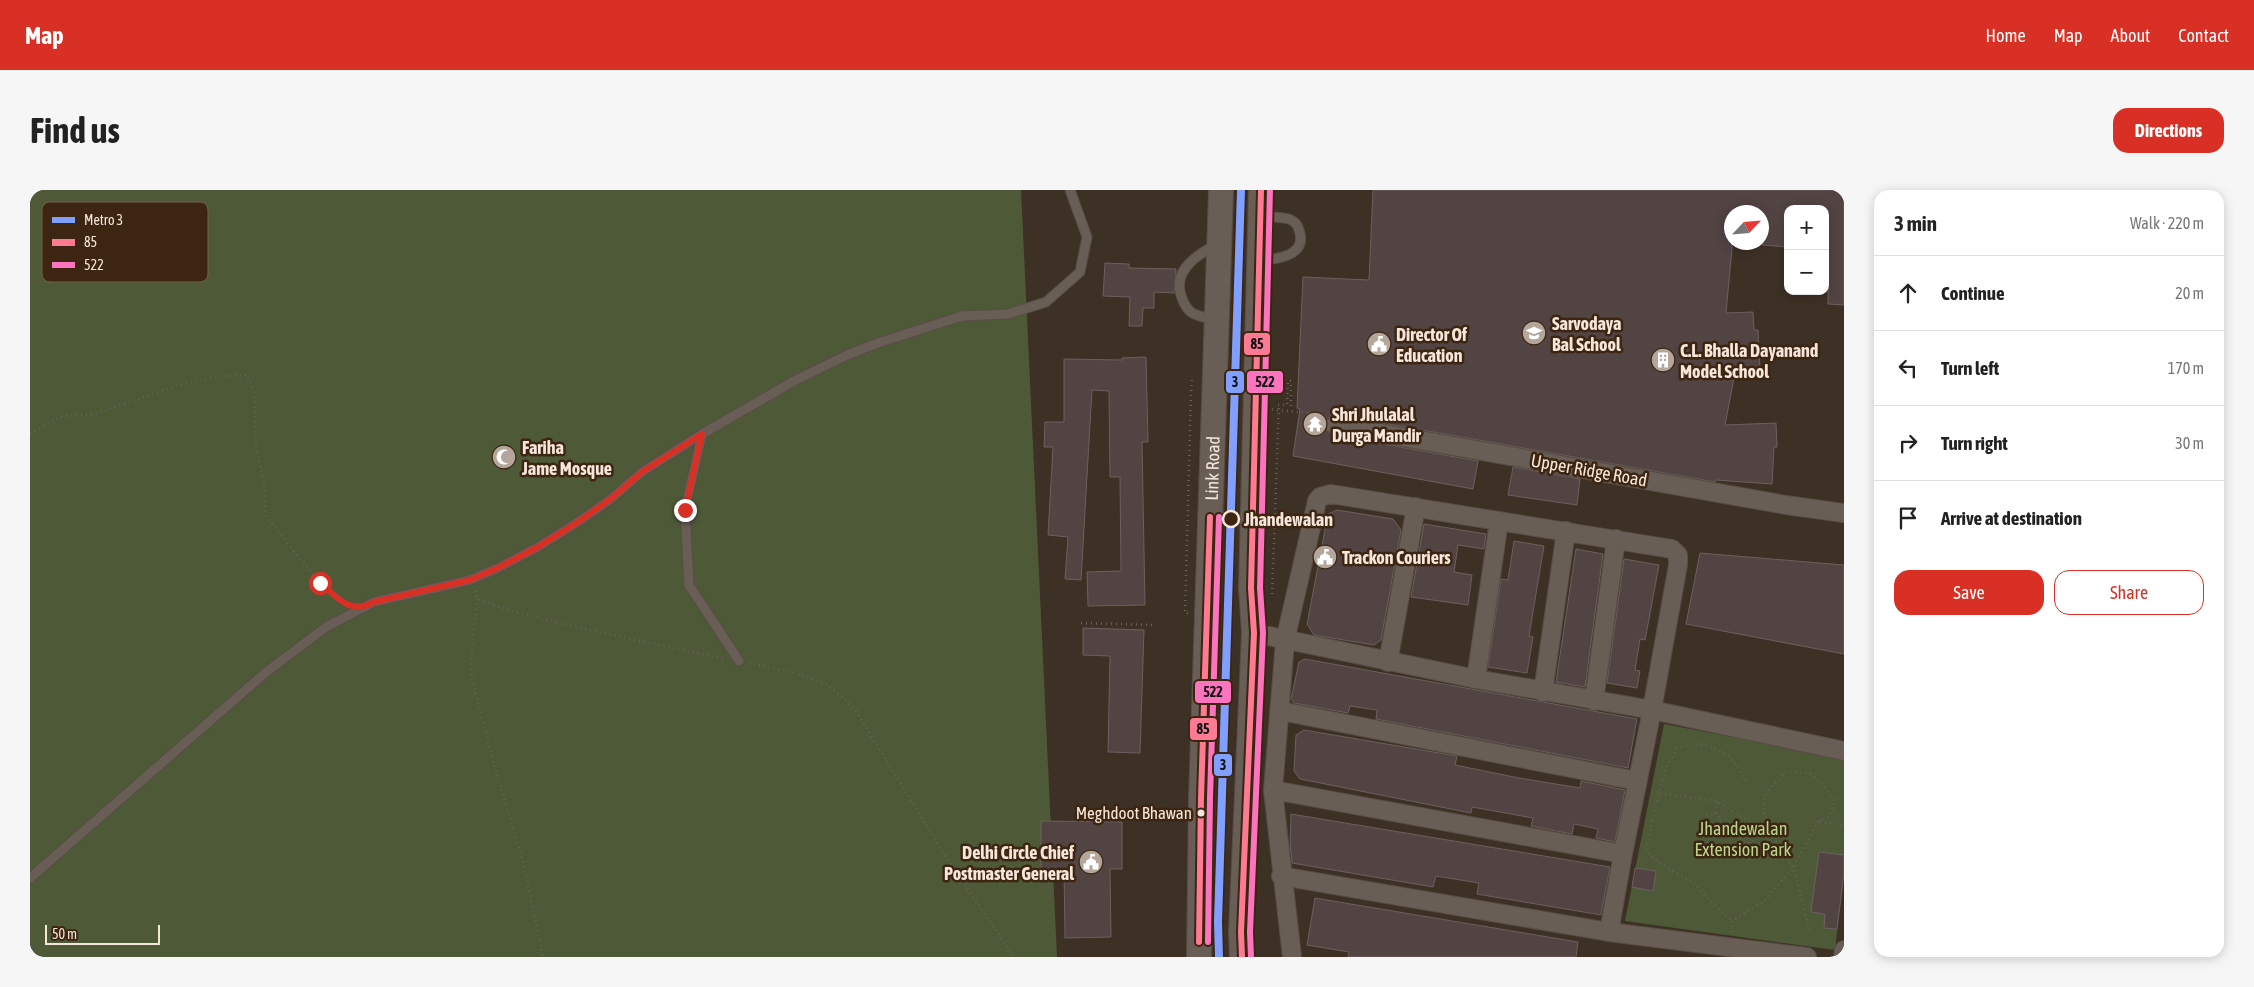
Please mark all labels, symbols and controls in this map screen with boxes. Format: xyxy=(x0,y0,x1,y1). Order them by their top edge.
text: Map xyxy=(25,22,64,49)
text: Home xyxy=(1986,25,2026,46)
text: Map xyxy=(2054,25,2083,46)
text: About xyxy=(2111,25,2150,46)
text: Contact xyxy=(2178,25,2229,46)
button: Directions xyxy=(2113,108,2224,153)
text: Find us xyxy=(30,110,120,150)
legend xyxy=(42,202,208,282)
north arrow xyxy=(1724,205,1769,250)
map controls xyxy=(1784,205,1829,295)
button: + xyxy=(1784,205,1829,250)
text: 3 min xyxy=(1894,211,1937,235)
text: Metro 3 xyxy=(84,212,123,228)
text: Walk · 220 m xyxy=(2130,214,2204,232)
text: 85 xyxy=(84,234,97,250)
button: − xyxy=(1784,250,1829,295)
text: 522 xyxy=(84,257,104,273)
icon: ahead xyxy=(1894,279,1922,307)
text: Continue xyxy=(1941,282,2005,304)
text: 20 m xyxy=(2175,284,2204,302)
place label: Sarvodaya Bal School xyxy=(1552,313,1621,355)
school or university icon: Sarvodaya Bal School xyxy=(1521,320,1547,346)
place label: Director Of Education xyxy=(1396,324,1468,366)
public building icon: Director Of Education xyxy=(1366,331,1392,357)
line badge: 85 xyxy=(1243,332,1271,356)
text: 85 xyxy=(1250,336,1264,352)
place label: C.L. Bhalla Dayanand Model School xyxy=(1680,340,1818,382)
building icon: C.L. Bhalla Dayanand Model School xyxy=(1650,347,1676,373)
icon: left xyxy=(1894,354,1922,382)
text: Turn left xyxy=(1941,357,1999,379)
text: 170 m xyxy=(2168,359,2204,377)
line badge: 3 xyxy=(1225,370,1245,394)
line badge: 522 xyxy=(1246,370,1284,394)
text: 3 xyxy=(1232,374,1238,390)
text: 522 xyxy=(1255,374,1275,390)
place label: Shri Jhulalal Durga Mandir xyxy=(1332,404,1422,446)
temple icon: Shri Jhulalal Durga Mandir xyxy=(1302,411,1328,437)
icon: right xyxy=(1894,429,1922,457)
text: Turn right xyxy=(1941,432,2008,454)
text: 30 m xyxy=(2175,434,2204,452)
street label: Link Road xyxy=(1200,436,1223,501)
place label: Fariha Jame Mosque xyxy=(521,437,612,479)
mosque icon: Fariha Jame Mosque xyxy=(491,444,517,470)
street label: Upper Ridge Road xyxy=(1529,449,1649,491)
route end xyxy=(674,499,697,522)
icon: arrive xyxy=(1894,504,1922,532)
text: Arrive at destination xyxy=(1941,507,2082,529)
place label: Jhandewalan xyxy=(1243,509,1333,530)
marker: Jhandewalan xyxy=(1222,510,1240,528)
public building icon: Trackon Couriers xyxy=(1312,544,1338,570)
place label: Trackon Couriers xyxy=(1342,547,1451,568)
button: Save xyxy=(1894,570,2044,615)
button: Share xyxy=(2054,570,2204,615)
route start xyxy=(309,572,332,595)
line badge: 522 xyxy=(1194,680,1232,704)
text: 522 xyxy=(1203,684,1223,700)
line badge: 85 xyxy=(1189,717,1218,741)
text: 85 xyxy=(1196,721,1210,737)
line badge: 3 xyxy=(1213,753,1233,777)
text: 3 xyxy=(1220,757,1226,773)
place label: Meghdoot Bhawan xyxy=(1076,803,1192,823)
marker: Meghdoot Bhawan xyxy=(1196,808,1206,818)
park label: Jhandewalan Extension Park xyxy=(1694,818,1792,860)
place label: Delhi Circle Chief Postmaster General xyxy=(944,842,1075,884)
public building icon: Delhi Circle Chief Postmaster General xyxy=(1078,849,1104,875)
scale bar xyxy=(45,922,160,945)
text: 50 m xyxy=(52,926,77,942)

